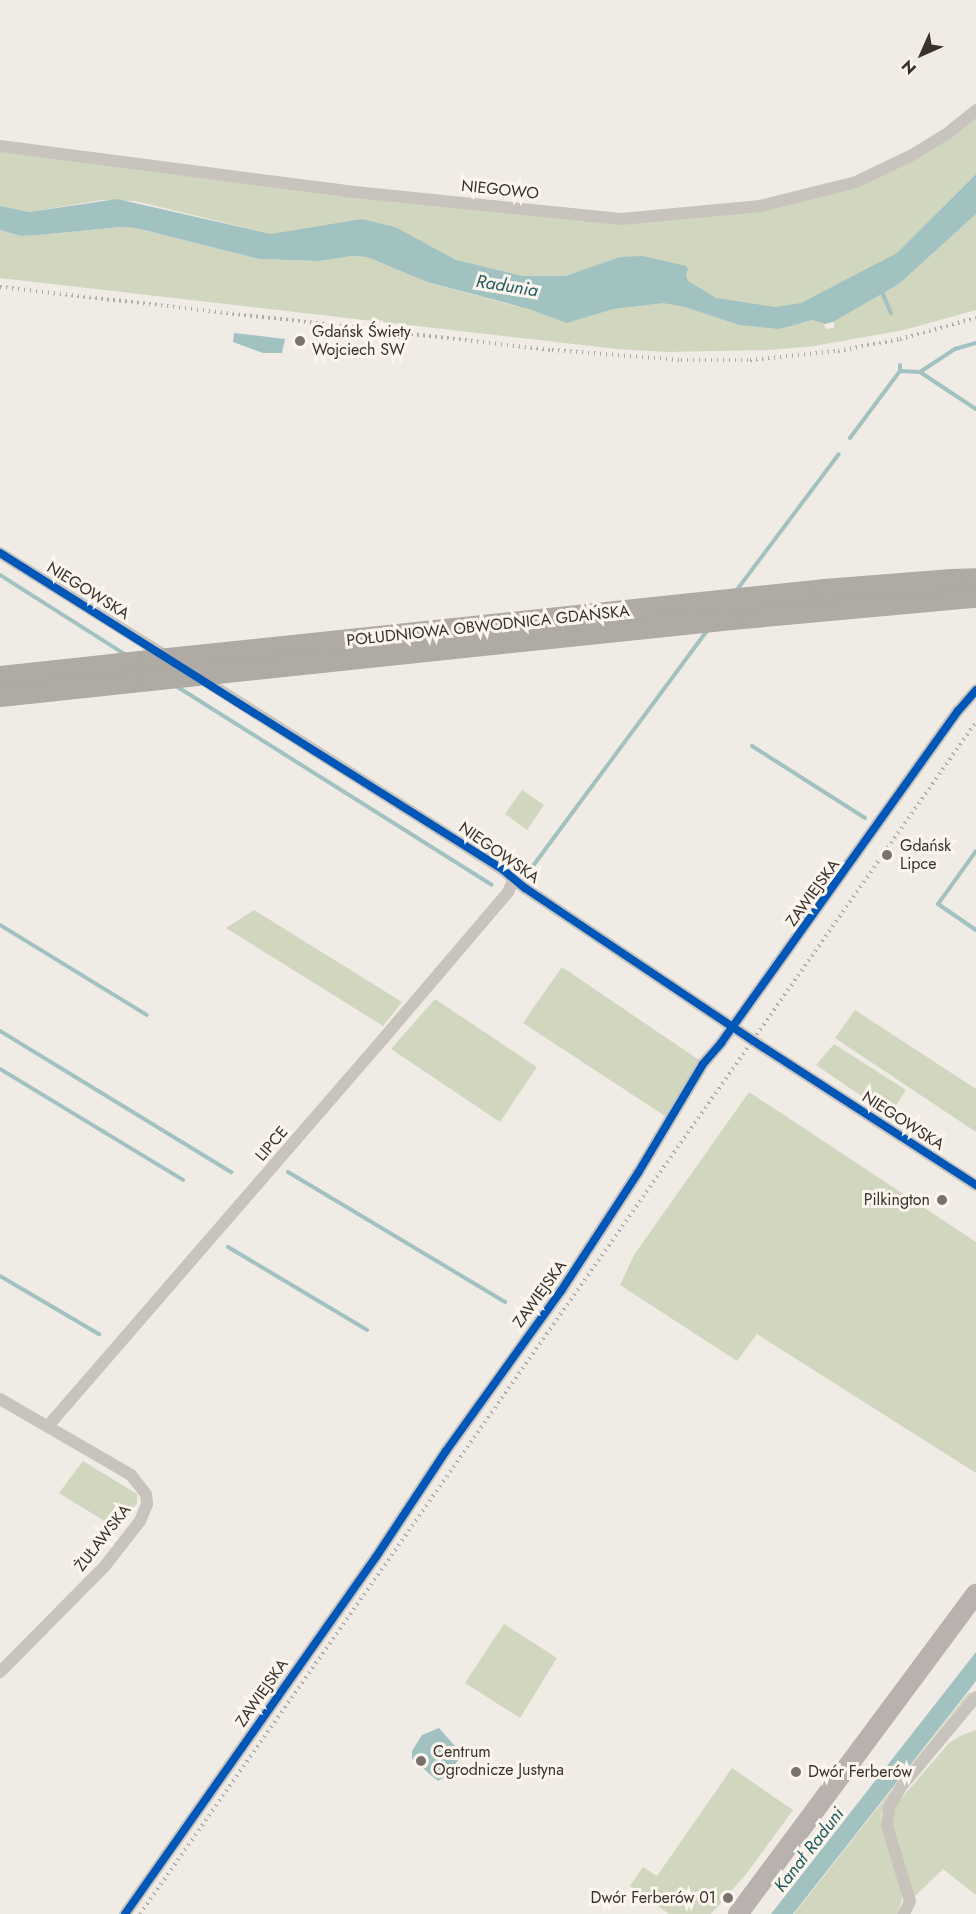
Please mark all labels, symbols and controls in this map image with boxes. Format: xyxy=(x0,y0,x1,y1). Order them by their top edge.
north arrow xyxy=(892,24,952,84)
text: N xyxy=(896,54,922,80)
street label: NIEGOWO xyxy=(460,176,540,204)
water label: Radunia xyxy=(474,270,540,302)
place label: Gdańsk Święty Wojciech SW xyxy=(312,322,411,360)
marker: Gdańsk Święty Wojciech SW xyxy=(293,334,307,348)
street label: NIEGOWSKA xyxy=(43,558,133,624)
street label: POŁUDNIOWA OBWODNICA GDAŃSKA xyxy=(345,602,631,650)
street label: NIEGOWSKA xyxy=(455,818,543,888)
place label: Gdańsk Lipce xyxy=(900,836,951,874)
marker: Gdańsk Lipce xyxy=(878,846,896,864)
street label: ZAWIEJSKA xyxy=(782,856,844,930)
street label: NIEGOWSKA xyxy=(858,1087,948,1155)
street label: LIPCE xyxy=(252,1123,292,1165)
place label: Pilkington xyxy=(864,1190,930,1210)
marker: Pilkington xyxy=(935,1193,949,1207)
street label: ZAWIEJSKA xyxy=(509,1257,571,1331)
street label: ŻUŁAWSKA xyxy=(71,1501,135,1575)
street label: ZAWIEJSKA xyxy=(232,1655,292,1731)
place label: Centrum Ogrodnicze Justyna xyxy=(433,1742,564,1780)
marker: Centrum Ogrodnicze Justyna xyxy=(414,1754,428,1768)
place label: Dwór Ferberów xyxy=(808,1762,912,1782)
marker: Dwór Ferberów xyxy=(789,1765,803,1779)
water label: Kanał Raduni xyxy=(769,1804,849,1896)
place label: Dwór Ferberów 01 xyxy=(590,1888,716,1908)
marker: Dwór Ferberów 01 xyxy=(721,1891,735,1905)

